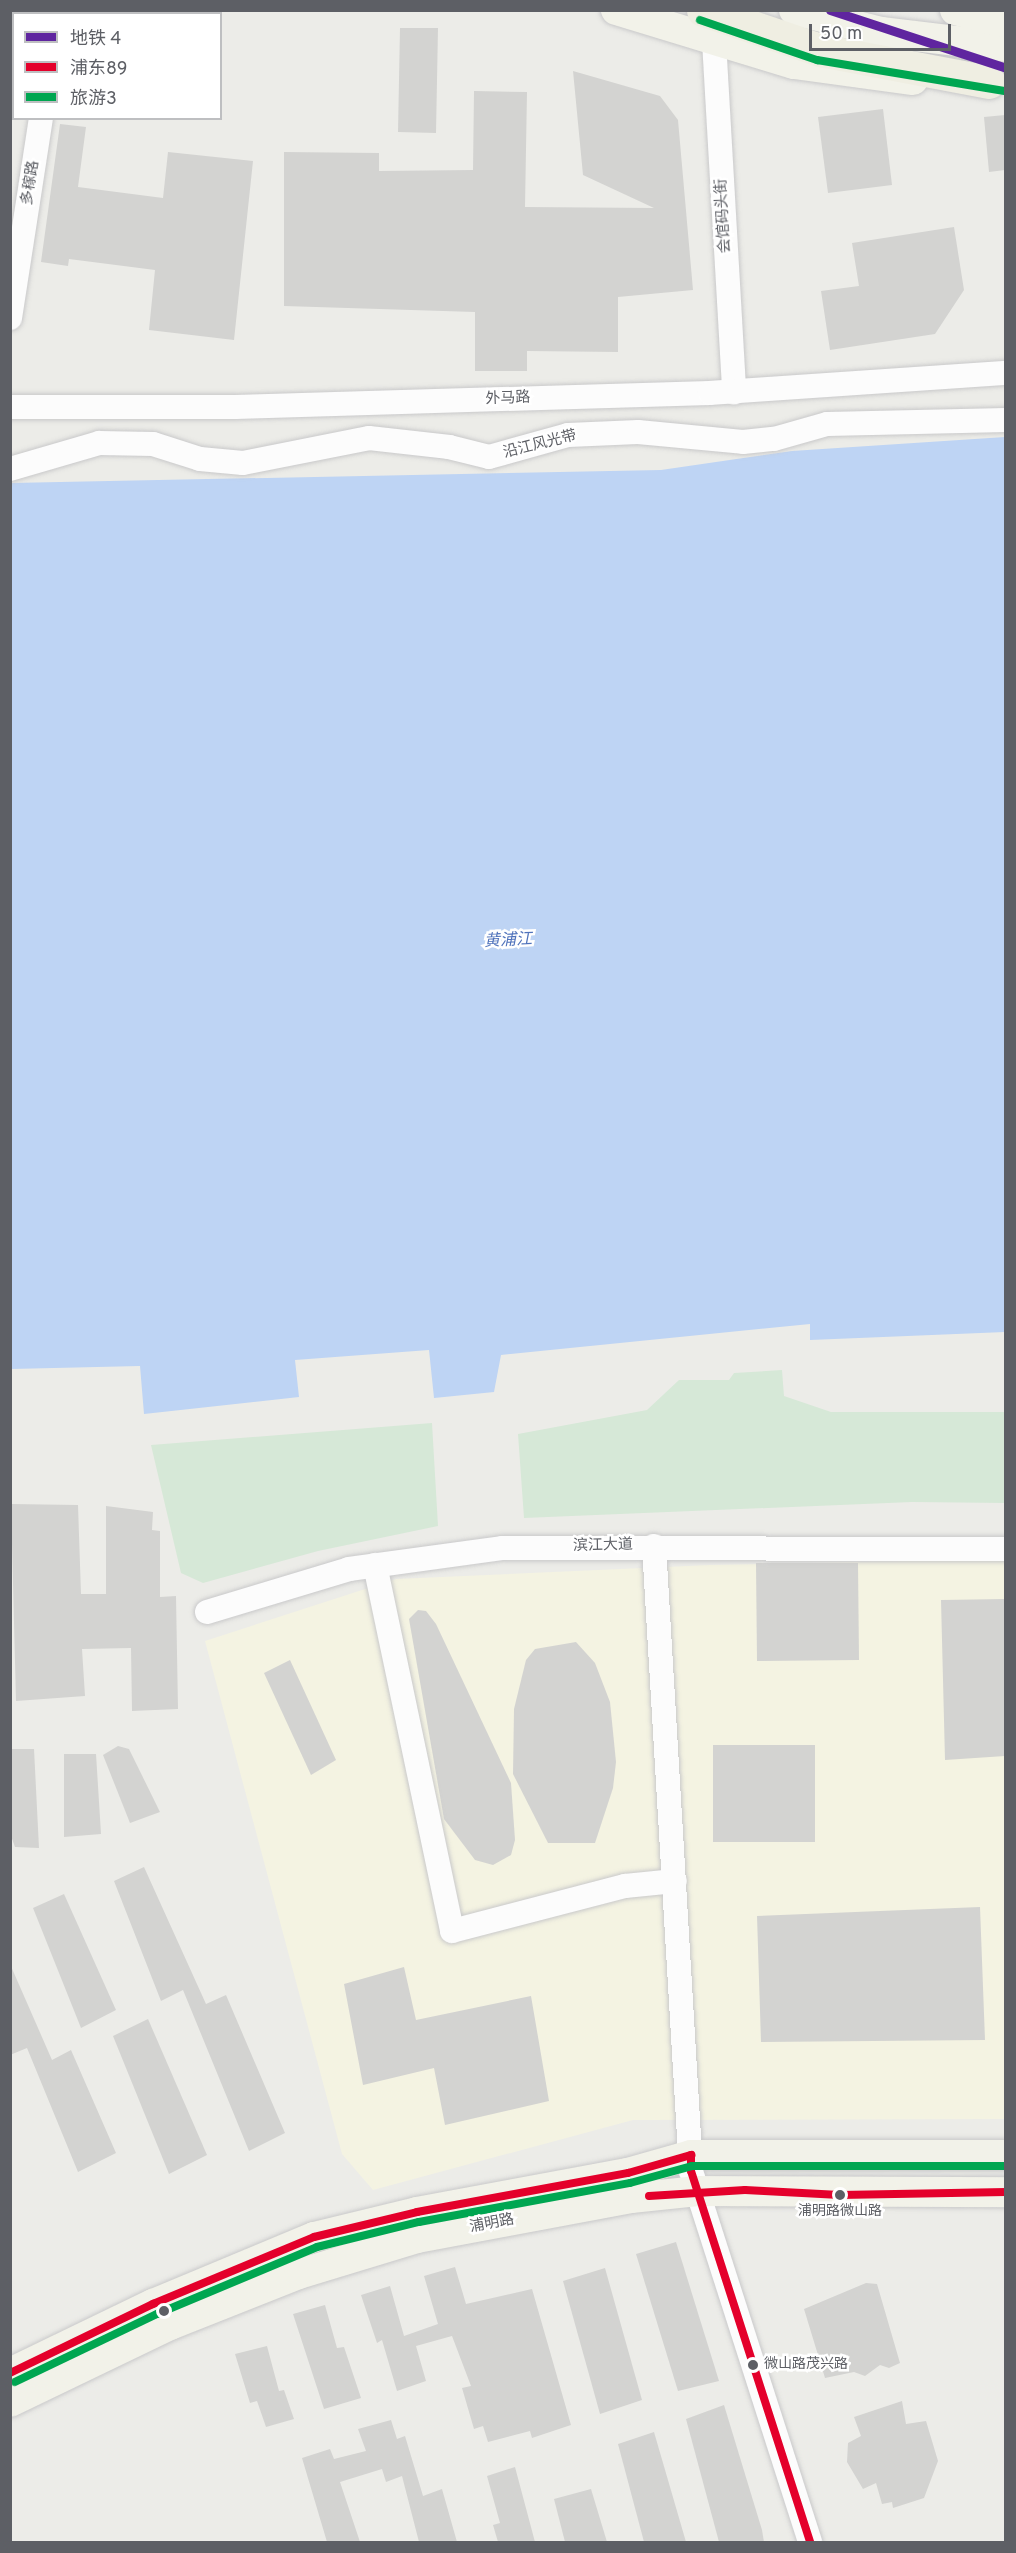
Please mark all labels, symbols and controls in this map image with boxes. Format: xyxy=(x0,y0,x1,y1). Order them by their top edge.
legend xyxy=(12,12,222,120)
scale bar xyxy=(812,12,954,50)
text: 50 m xyxy=(820,23,862,46)
text: 地铁 4 xyxy=(70,28,121,51)
text: 浦东89 xyxy=(70,58,127,81)
text: 旅游3 xyxy=(70,88,117,111)
street label: 多稼路 xyxy=(19,159,43,207)
street label: 会馆码头街 xyxy=(713,178,735,254)
street label: 外马路 xyxy=(485,389,531,409)
street label: 沿江风光带 xyxy=(501,427,579,463)
water label: 黄浦江 xyxy=(484,930,532,952)
street label: 滨江大道 xyxy=(573,1536,633,1556)
marker: 浦明路微山路 xyxy=(834,2189,846,2201)
place label: 浦明路微山路 xyxy=(798,2204,882,2220)
street label: 浦明路 xyxy=(468,2211,516,2237)
unlabelled marker xyxy=(158,2305,170,2317)
place label: 微山路茂兴路 xyxy=(764,2357,848,2373)
marker: 微山路茂兴路 xyxy=(747,2359,759,2371)

